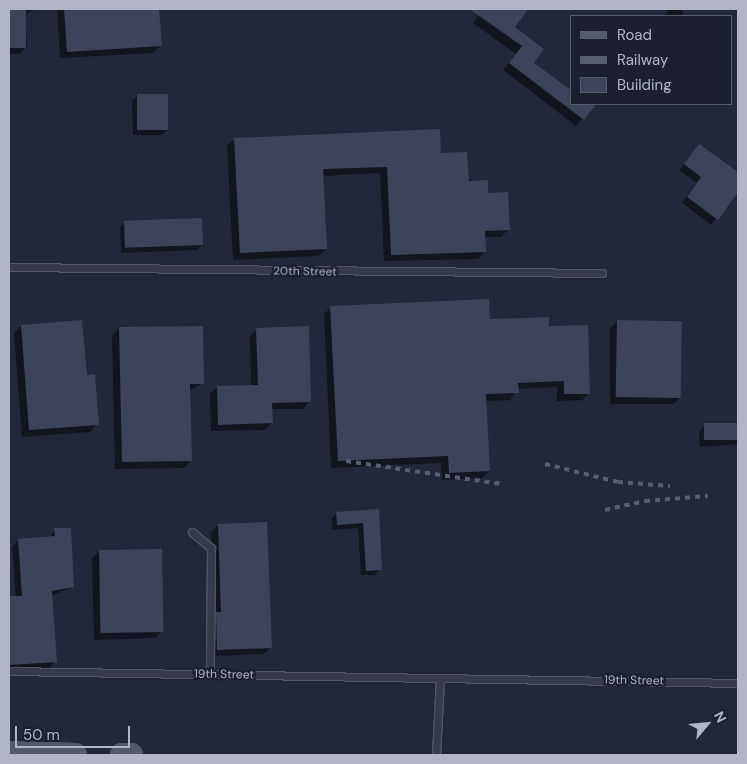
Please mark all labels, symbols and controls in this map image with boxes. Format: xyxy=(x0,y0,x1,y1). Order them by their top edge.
legend xyxy=(570,15,732,105)
text: Road xyxy=(617,25,652,45)
text: Railway xyxy=(617,50,668,70)
text: Building xyxy=(617,75,672,95)
street label: 20th Street xyxy=(273,264,337,280)
street label: 19th Street xyxy=(194,667,254,683)
street label: 19th Street xyxy=(604,673,664,689)
north arrow xyxy=(682,699,732,749)
text: N xyxy=(710,708,731,726)
scale bar xyxy=(18,716,132,748)
text: 50 m xyxy=(23,725,60,745)

